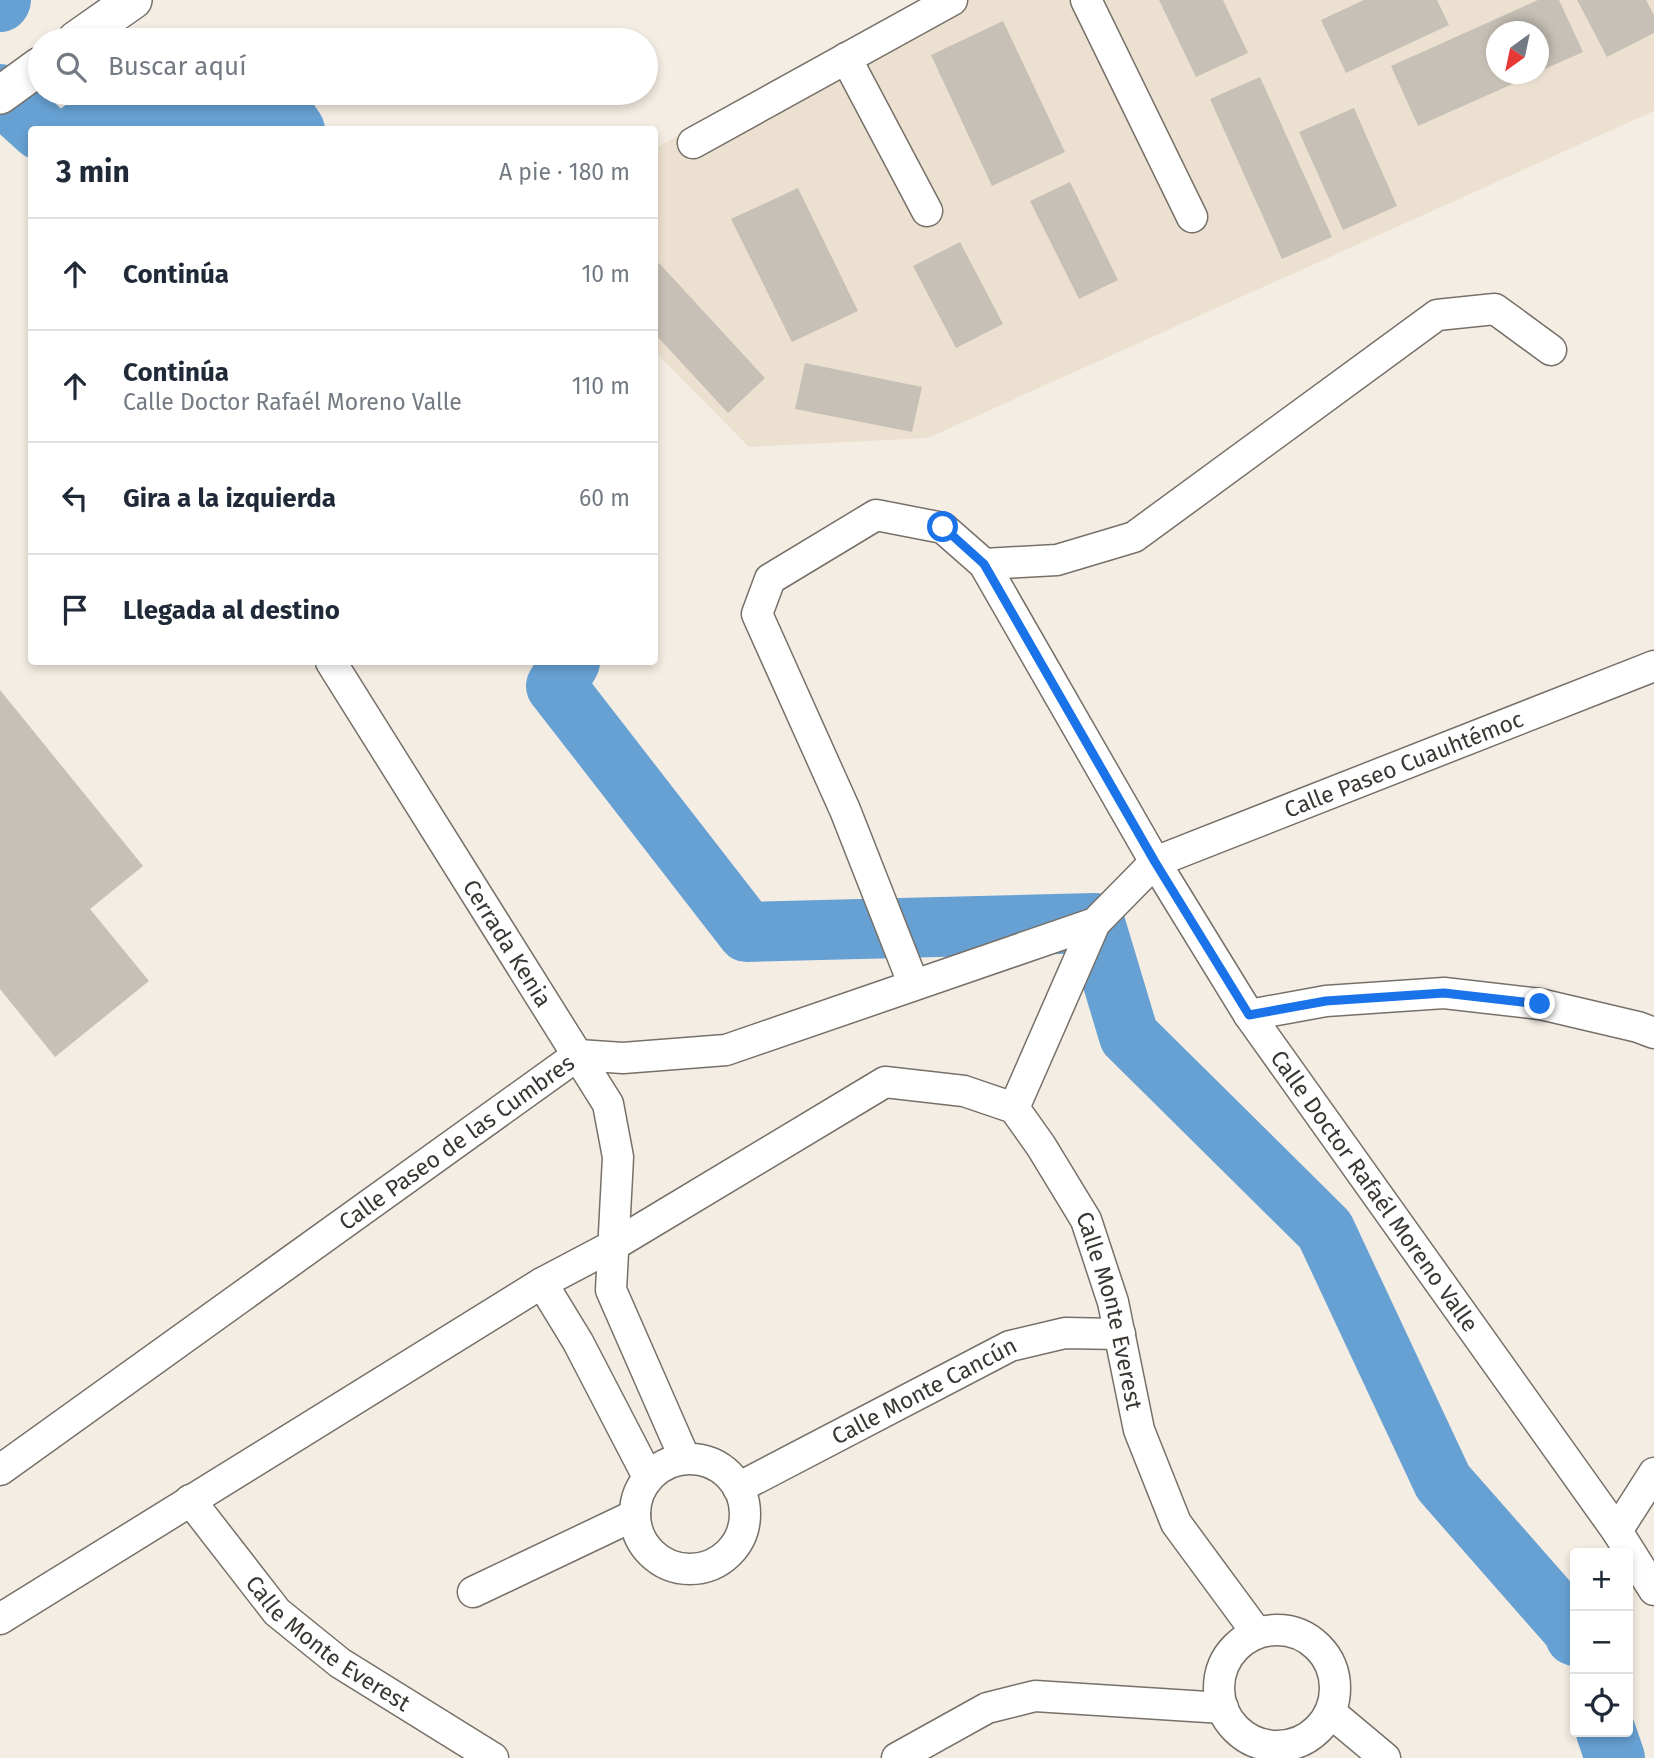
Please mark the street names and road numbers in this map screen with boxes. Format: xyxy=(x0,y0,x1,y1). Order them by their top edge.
street label: Calle Paseo Cuauhtémoc xyxy=(1280,705,1527,824)
street label: Cerrada Kenia xyxy=(457,874,558,1012)
street label: Calle Doctor Rafaél Moreno Valle xyxy=(1265,1045,1484,1337)
street label: Calle Paseo de las Cumbres xyxy=(333,1048,580,1236)
street label: Calle Monte Everest xyxy=(1070,1206,1149,1413)
street label: Calle Monte Cancún xyxy=(827,1331,1021,1451)
street label: Calle Monte Everest xyxy=(240,1570,416,1717)

